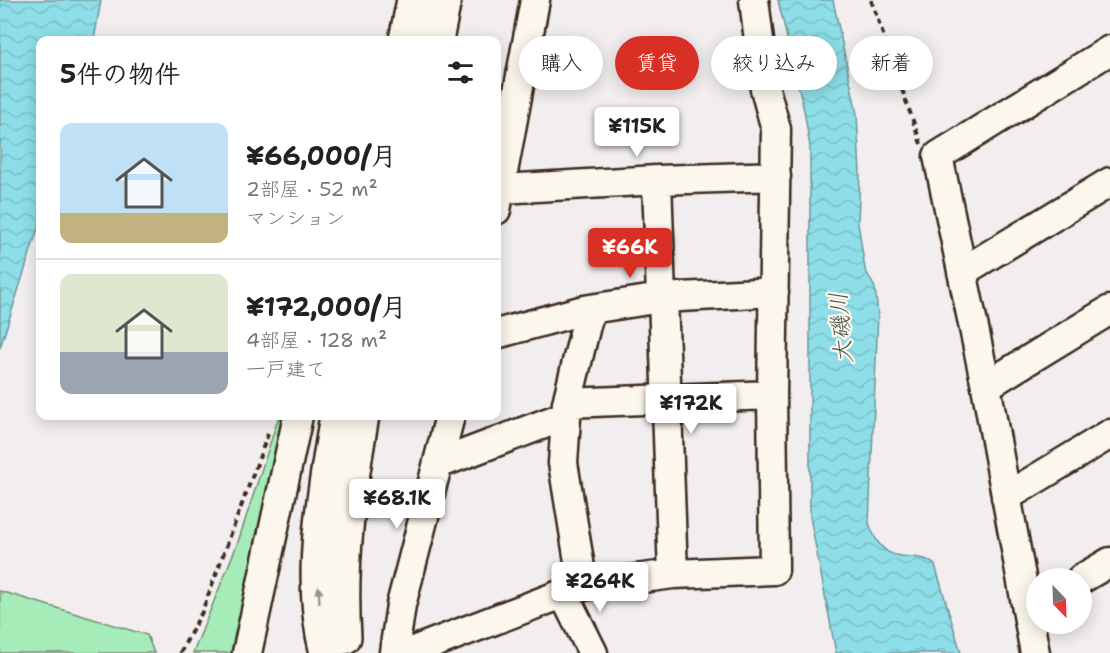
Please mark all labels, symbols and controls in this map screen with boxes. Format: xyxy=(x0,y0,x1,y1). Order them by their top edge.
chip: 購入 xyxy=(519,36,603,90)
chip: 賃貸 xyxy=(615,36,699,90)
chip: 絞り込み xyxy=(711,36,837,90)
chip: 新着 xyxy=(849,36,933,90)
text: 5件の物件 xyxy=(60,56,180,91)
icon: filters xyxy=(444,56,477,89)
pin: ¥115K xyxy=(595,107,679,158)
text: ¥115K xyxy=(608,113,666,139)
text: ¥66,000/月 xyxy=(246,138,397,173)
icon: home xyxy=(108,147,180,219)
text: 2部屋 · 52 m² xyxy=(246,176,378,202)
text: マンション xyxy=(246,205,345,231)
pin: ¥66K xyxy=(594,228,666,279)
text: ¥66K xyxy=(602,234,658,260)
text: ¥172,000/月 xyxy=(246,289,407,324)
water label: 大磯川 xyxy=(822,291,860,365)
icon: home xyxy=(108,298,180,370)
text: 4部屋 · 128 m² xyxy=(246,327,387,353)
text: 一戸建て xyxy=(246,356,326,382)
pin: ¥172K xyxy=(649,384,733,435)
text: ¥172K xyxy=(659,390,723,416)
pin: ¥68.1K xyxy=(348,479,446,530)
text: ¥68.1K xyxy=(363,485,431,511)
pin: ¥264K xyxy=(558,562,642,613)
text: ¥264K xyxy=(565,568,635,594)
north arrow xyxy=(1026,568,1092,634)
map controls xyxy=(1026,568,1092,634)
one-way arrow xyxy=(314,586,324,605)

